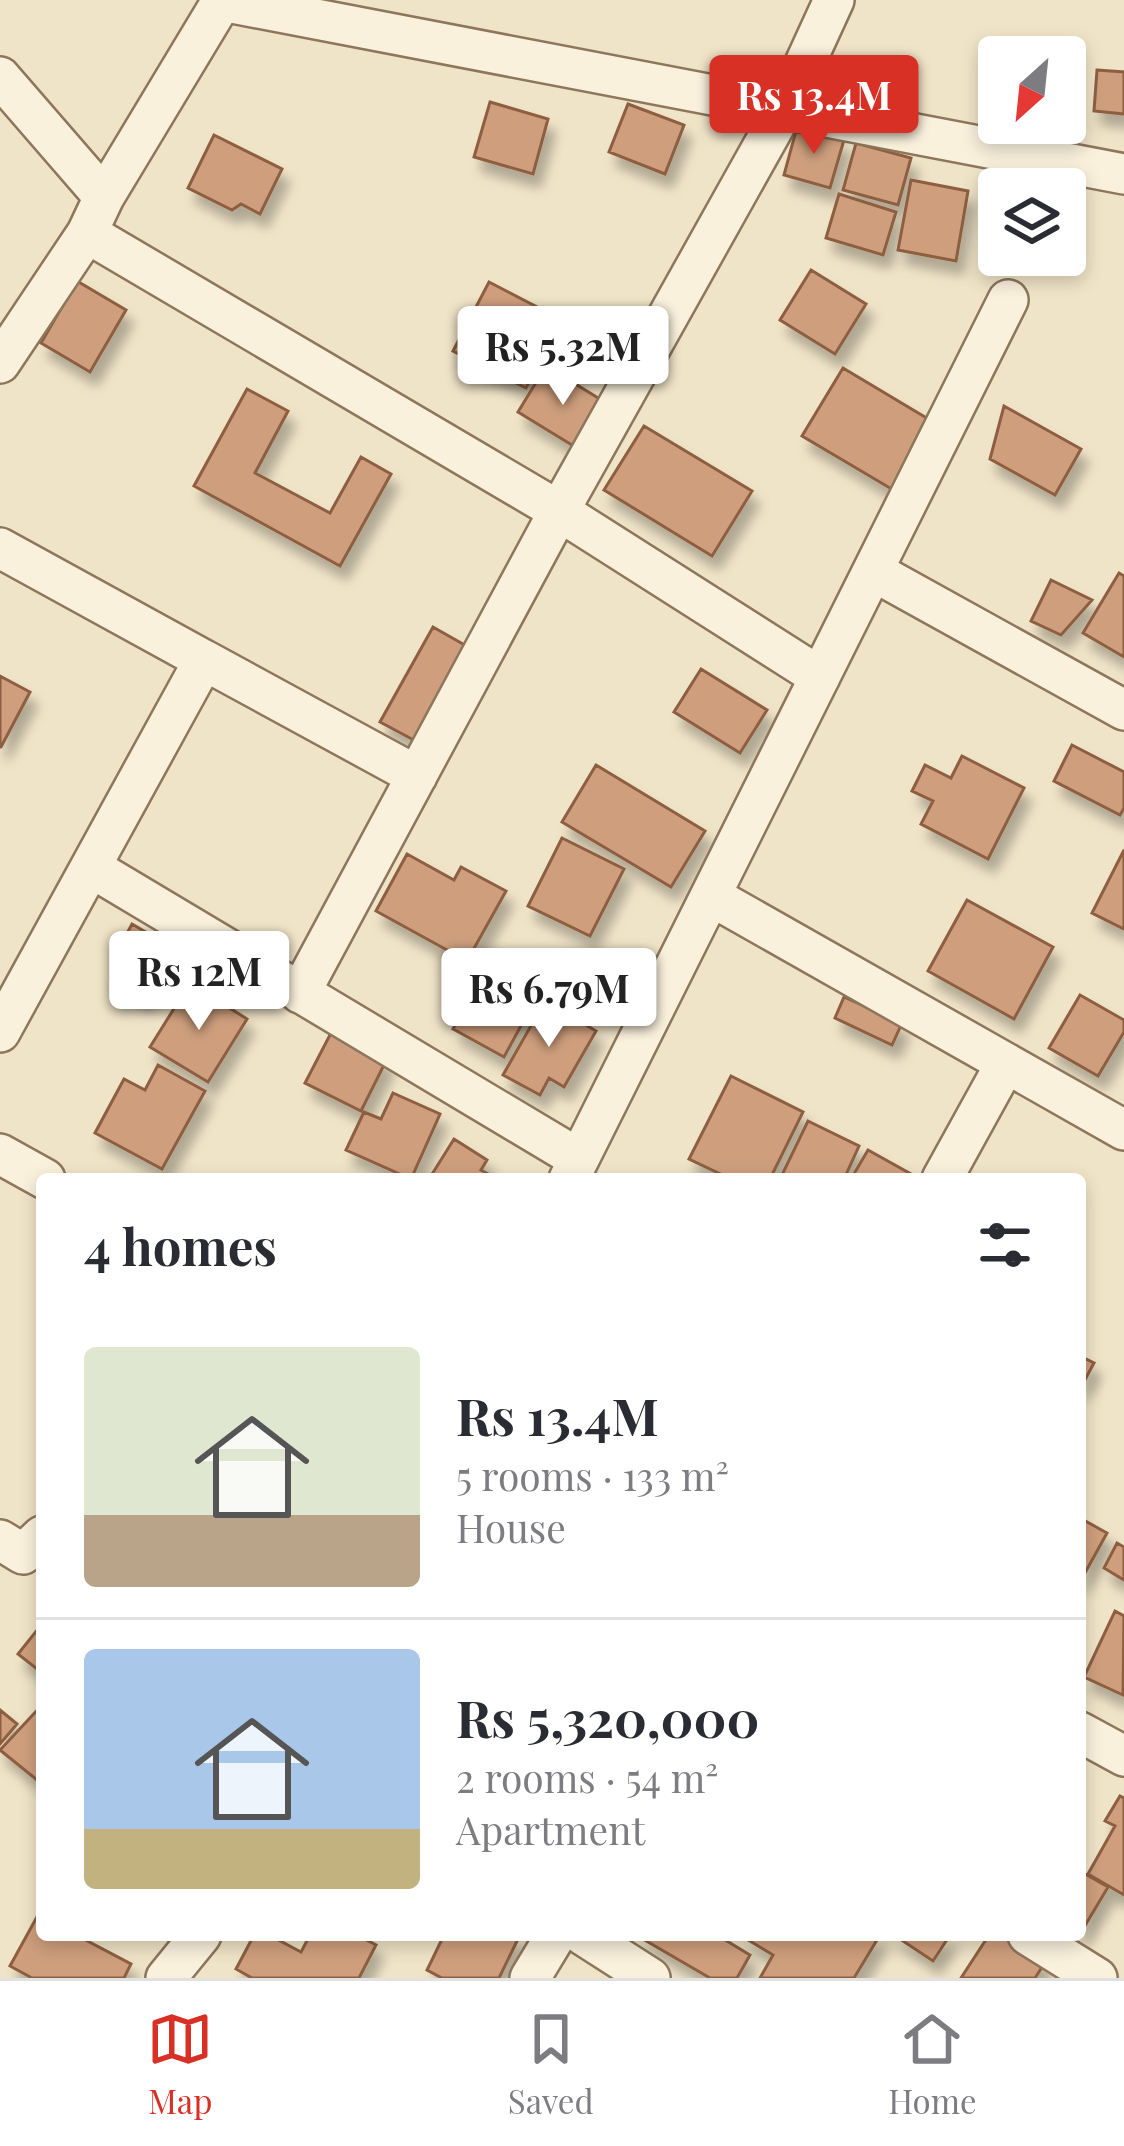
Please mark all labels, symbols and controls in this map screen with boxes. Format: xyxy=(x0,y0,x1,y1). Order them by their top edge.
north arrow xyxy=(978,36,1086,144)
map controls xyxy=(978,36,1086,276)
pin: Rs 13.4M xyxy=(690,55,938,157)
text: Rs 13.4M xyxy=(736,68,892,120)
button: layers xyxy=(978,168,1086,276)
pin: Rs 5.32M xyxy=(439,306,687,408)
text: Rs 5.32M xyxy=(485,319,641,371)
pin: Rs 12M xyxy=(101,931,297,1033)
text: Rs 12M xyxy=(136,944,262,996)
pin: Rs 6.79M xyxy=(425,948,673,1050)
text: Rs 6.79M xyxy=(468,961,630,1013)
text: 4 homes xyxy=(84,1211,277,1279)
icon: filters xyxy=(972,1212,1038,1278)
text: Rs 13.4M xyxy=(456,1381,659,1449)
icon: home xyxy=(180,1395,324,1539)
text: 5 rooms · 133 m² xyxy=(456,1449,729,1501)
text: House xyxy=(456,1501,566,1553)
text: Rs 5,320,000 xyxy=(456,1683,759,1751)
icon: home xyxy=(180,1697,324,1841)
text: 2 rooms · 54 m² xyxy=(456,1751,718,1803)
text: Apartment xyxy=(456,1803,645,1855)
tab: Map xyxy=(147,2006,213,2122)
tab: Saved xyxy=(508,2006,594,2122)
tab: Home xyxy=(888,2006,977,2122)

